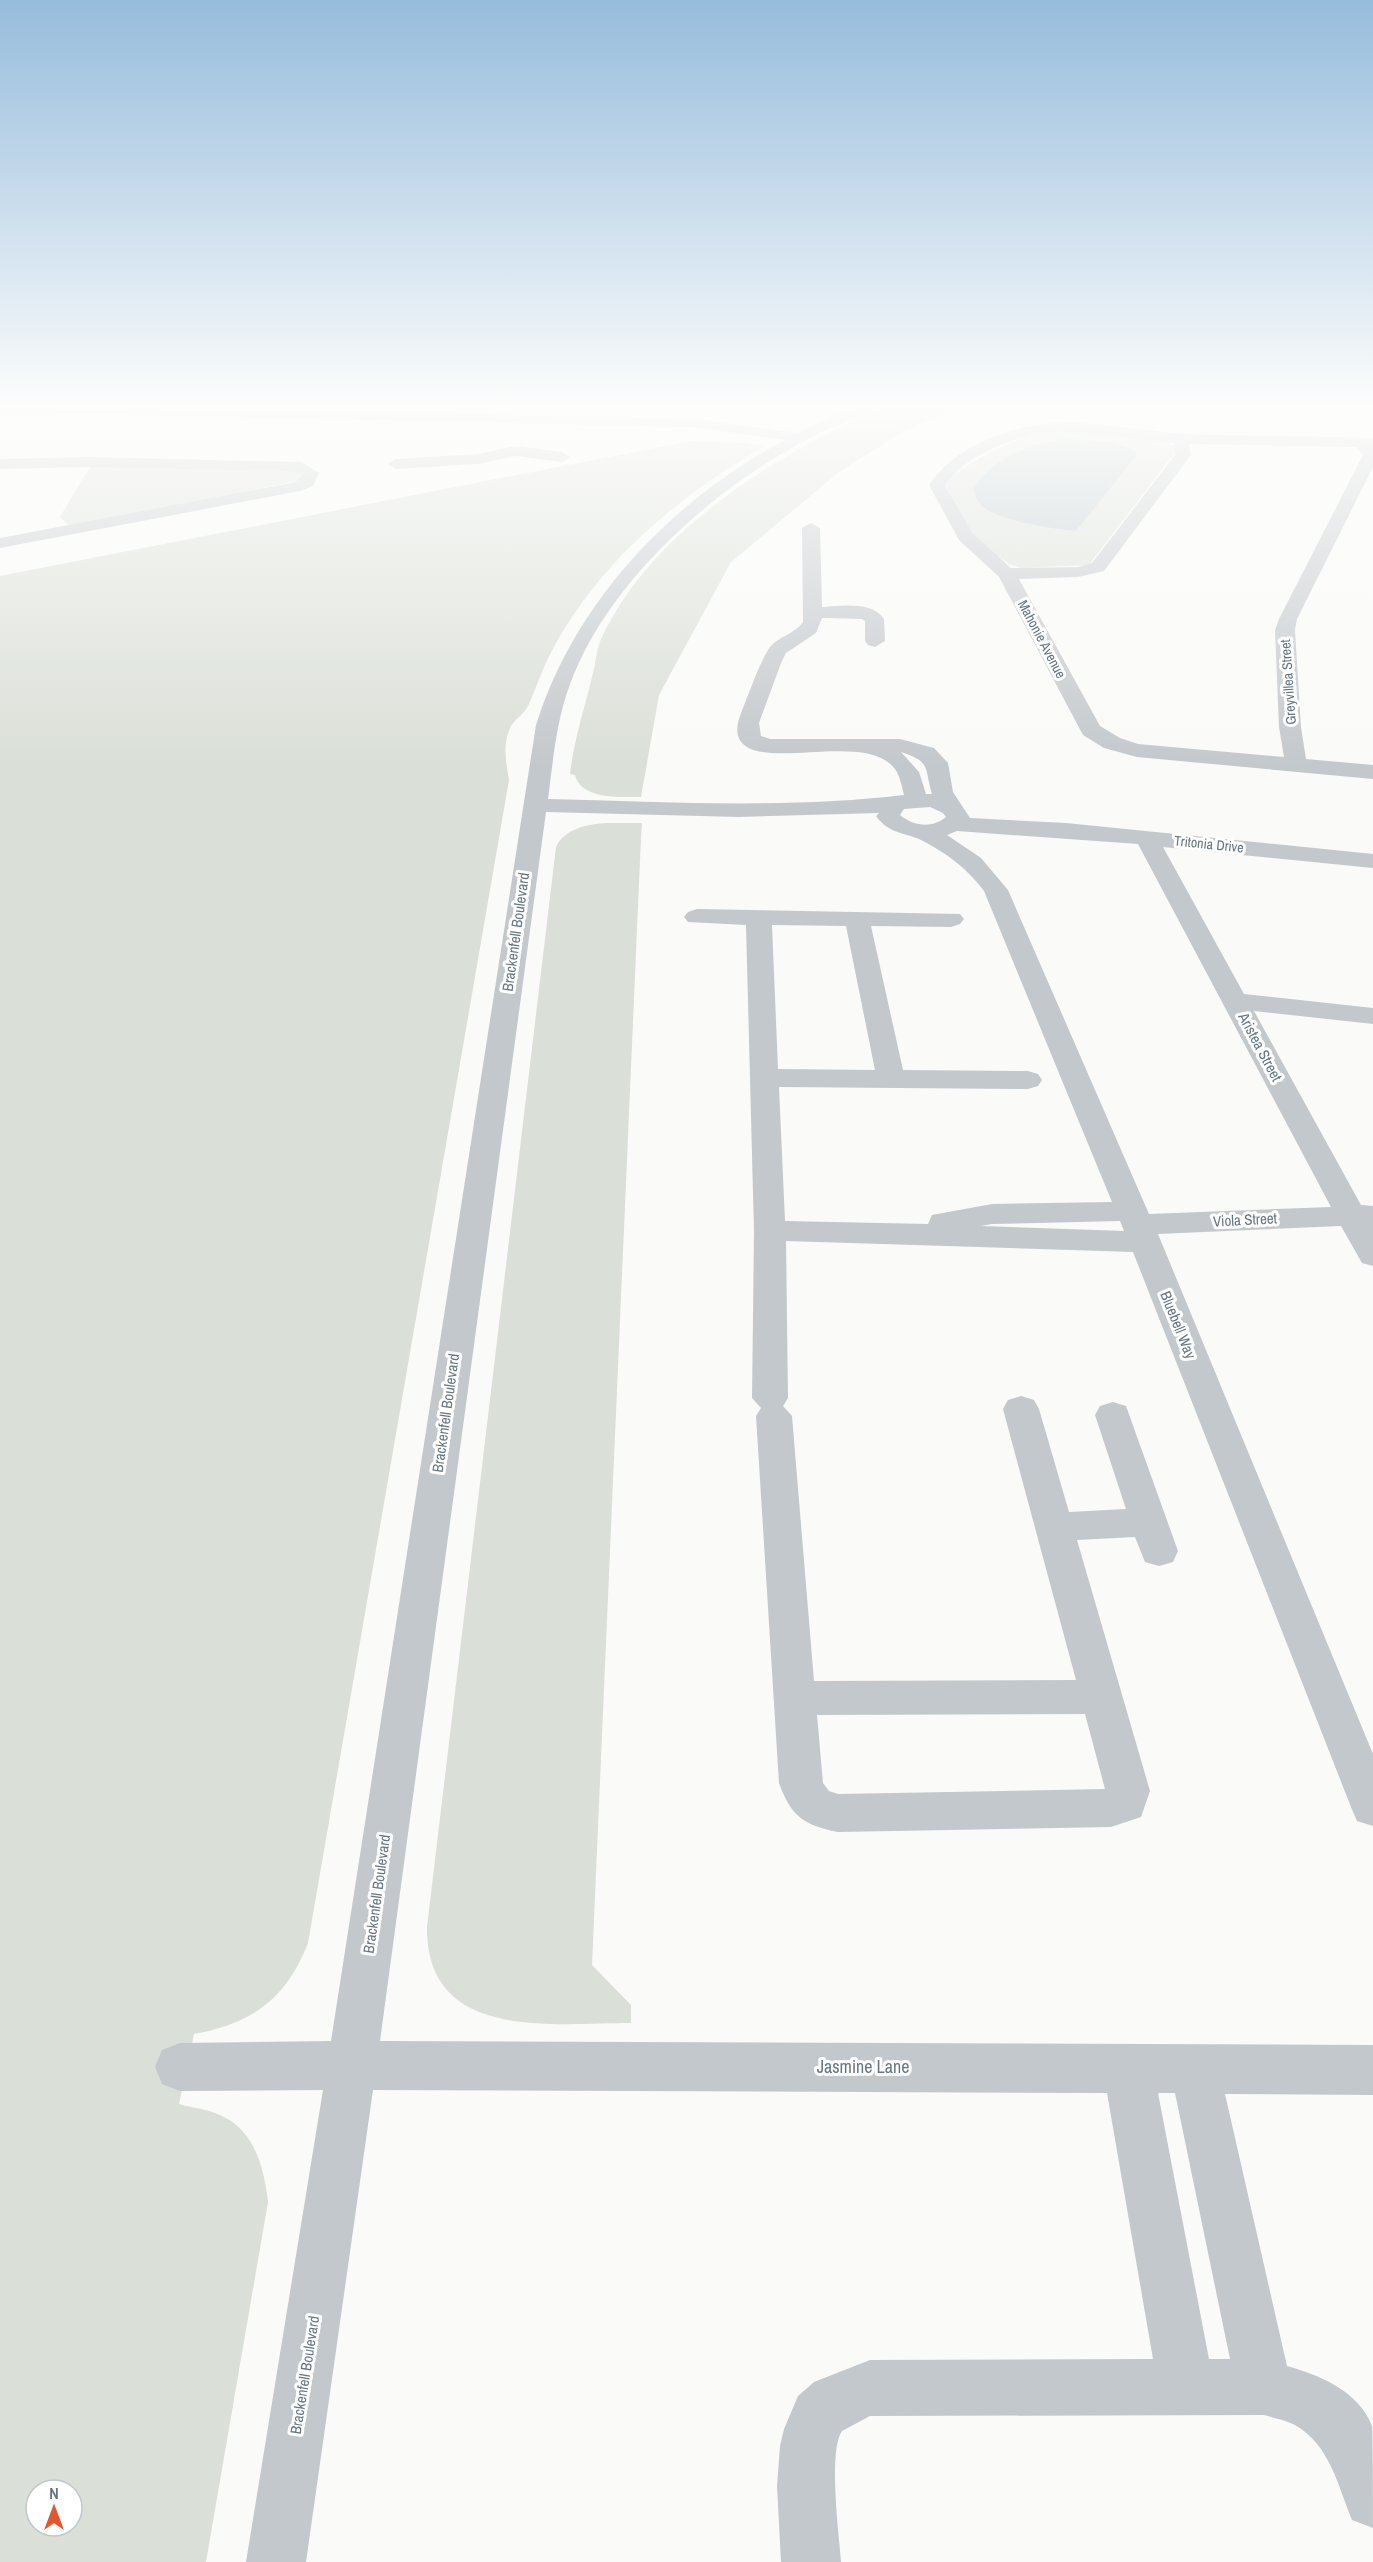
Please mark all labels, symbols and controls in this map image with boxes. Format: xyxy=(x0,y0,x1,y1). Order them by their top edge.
street label: Mahonie Avenue xyxy=(1014,597,1070,681)
street label: Greyvillea Street xyxy=(1276,639,1300,725)
street label: Tritonia Drive xyxy=(1173,831,1245,857)
street label: Brackenfell Boulevard xyxy=(497,871,534,993)
street label: Aristea Street xyxy=(1233,1008,1288,1085)
street label: Viola Street xyxy=(1212,1207,1278,1232)
street label: Bluebell Way xyxy=(1155,1288,1202,1363)
street label: Brackenfell Boulevard xyxy=(427,1352,464,1474)
street label: Brackenfell Boulevard xyxy=(358,1833,395,1955)
street label: Jasmine Lane xyxy=(817,2054,909,2079)
street label: Brackenfell Boulevard xyxy=(285,2314,324,2436)
north arrow xyxy=(24,2478,84,2538)
text: N xyxy=(49,2482,59,2504)

